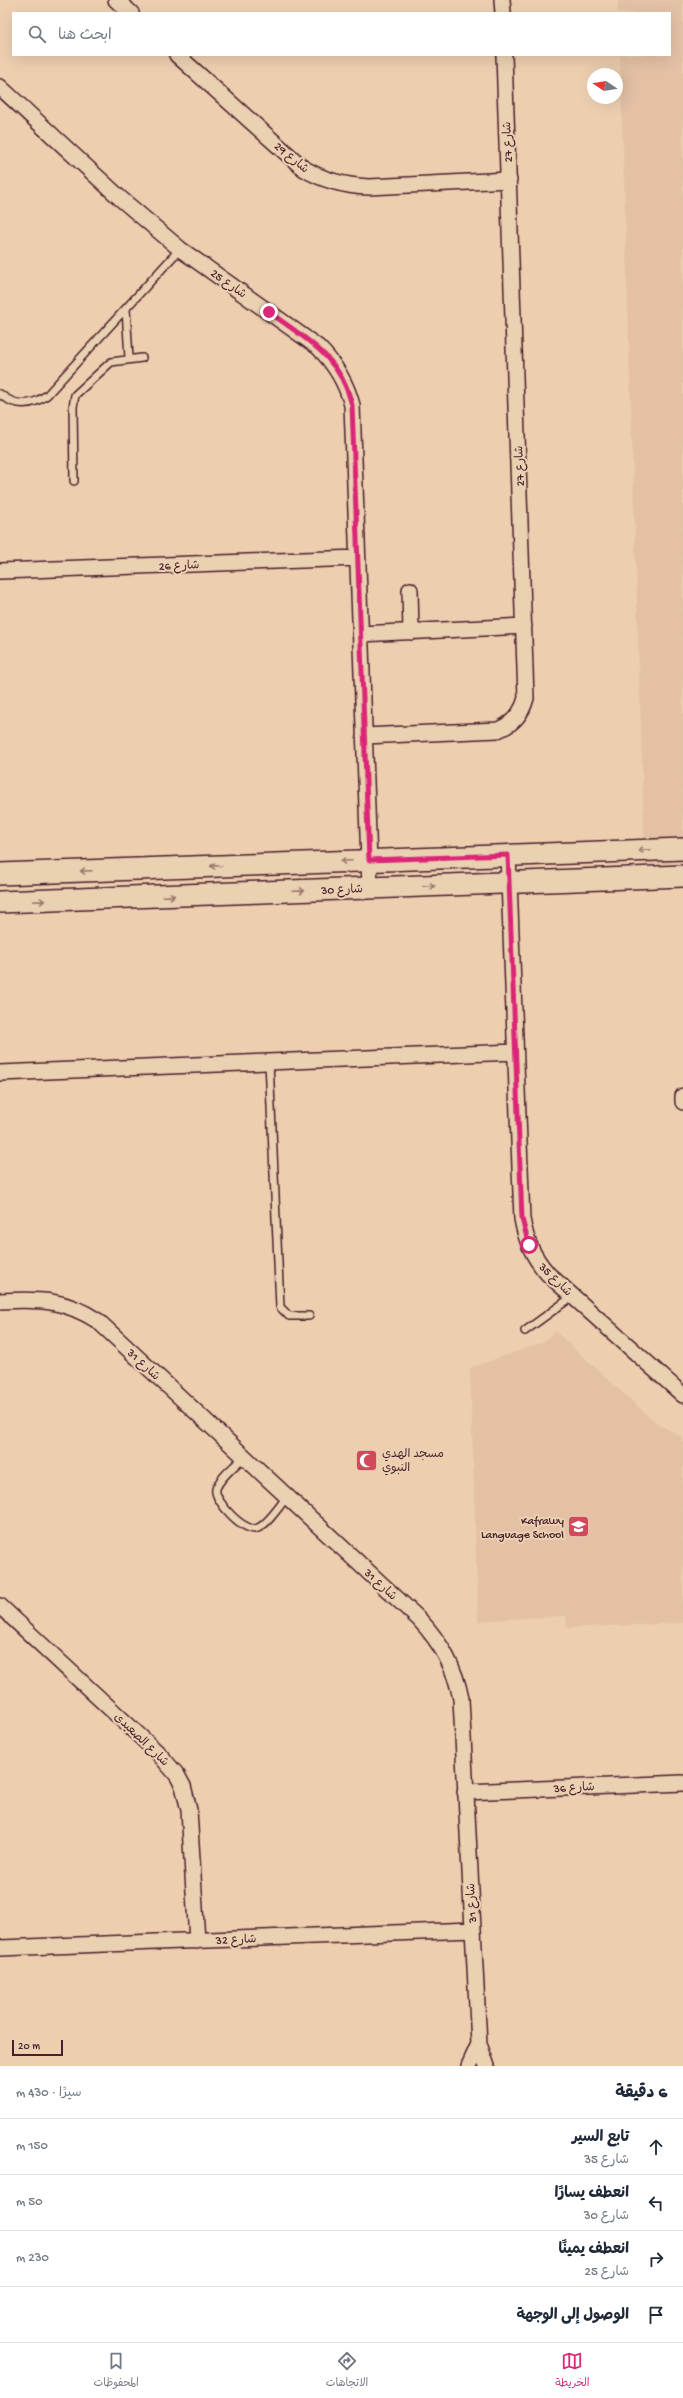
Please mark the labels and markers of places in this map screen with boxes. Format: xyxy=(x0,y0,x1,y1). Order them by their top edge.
mosque icon: مسجد الهدي النبوي xyxy=(354,1447,380,1473)
place label: مسجد الهدي النبوي xyxy=(382,1448,444,1476)
school or university icon: Kafrawy Language School xyxy=(566,1514,592,1540)
place label: Kafrawy Language School xyxy=(481,1515,564,1543)

